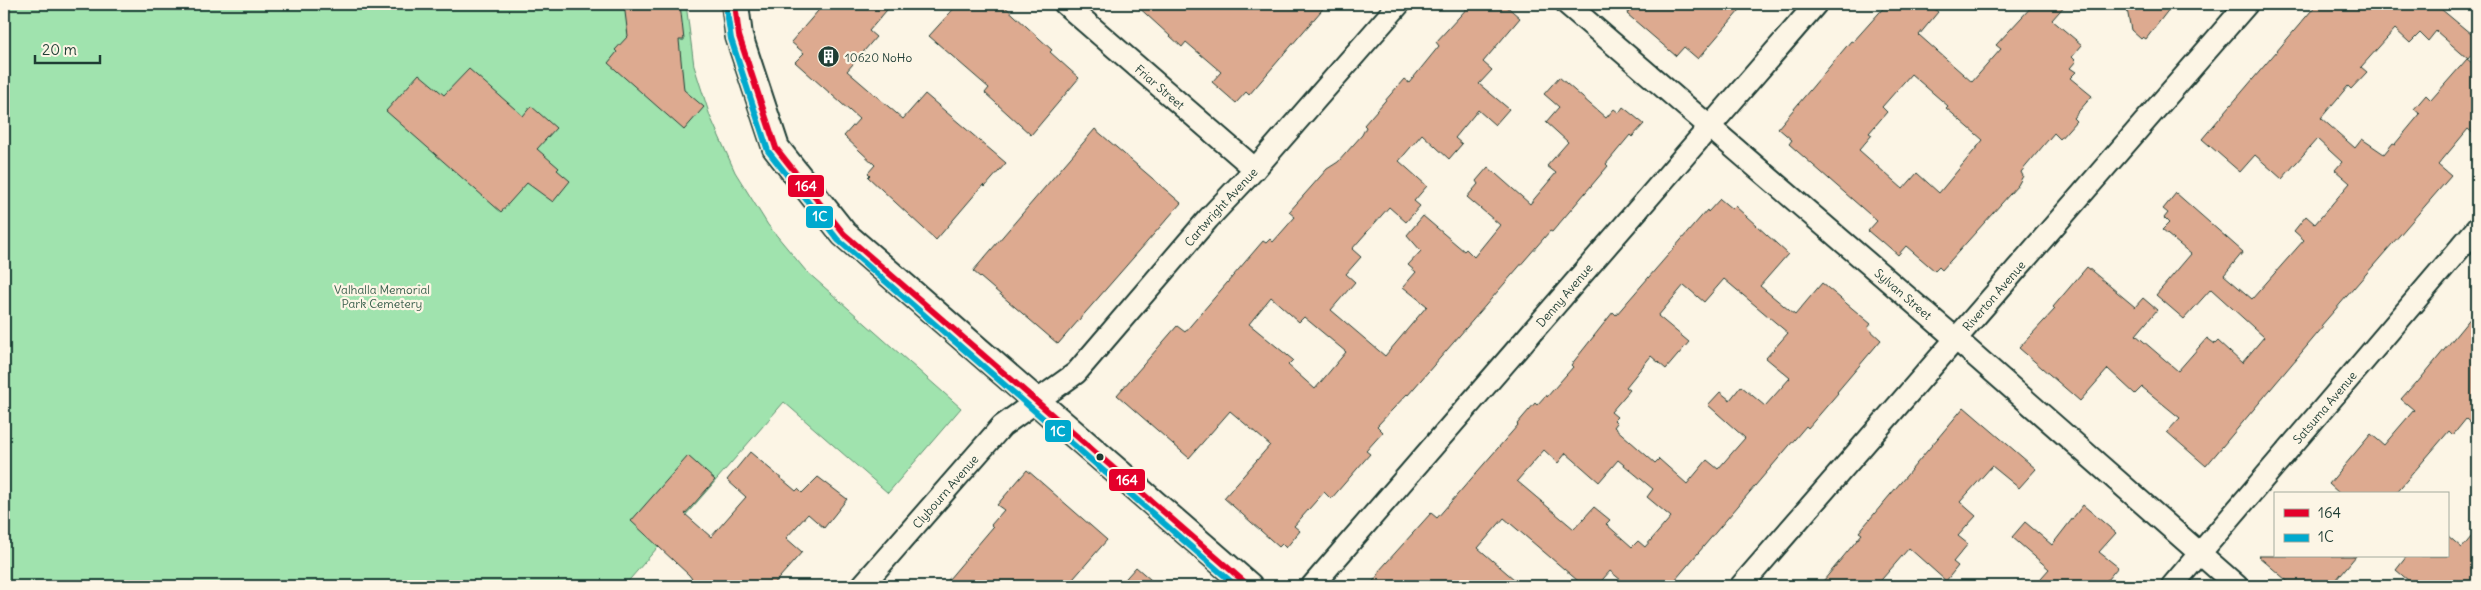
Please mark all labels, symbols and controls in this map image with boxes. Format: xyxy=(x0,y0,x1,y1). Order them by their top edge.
scale bar xyxy=(35,32,100,64)
text: 20 m xyxy=(42,40,77,59)
building icon: 10620 NoHo xyxy=(817,45,841,69)
place label: 10620 NoHo xyxy=(845,50,912,65)
street label: Friar Street xyxy=(1132,61,1188,112)
street label: Cartwright Avenue xyxy=(1181,164,1260,249)
line badge: 164 xyxy=(787,174,825,198)
text: 164 xyxy=(795,177,817,195)
line badge: 1C xyxy=(805,205,834,229)
text: 1C xyxy=(813,207,827,225)
street label: Riverton Avenue xyxy=(1959,257,2028,334)
street label: Denny Avenue xyxy=(1533,260,1595,330)
street label: Sylvan Street xyxy=(1872,265,1935,322)
park label: Valhalla Memorial Park Cemetery xyxy=(334,282,430,311)
street label: Satsuma Avenue xyxy=(2289,368,2359,446)
line badge: 1C xyxy=(1044,419,1072,443)
text: 1C xyxy=(1051,422,1065,440)
street label: Clybourn Avenue xyxy=(909,451,981,531)
unlabelled marker xyxy=(1095,452,1105,462)
line badge: 164 xyxy=(1108,468,1146,492)
text: 164 xyxy=(1116,471,1138,489)
legend xyxy=(2274,492,2448,558)
text: 164 xyxy=(2318,503,2342,522)
text: 1C xyxy=(2318,527,2334,546)

